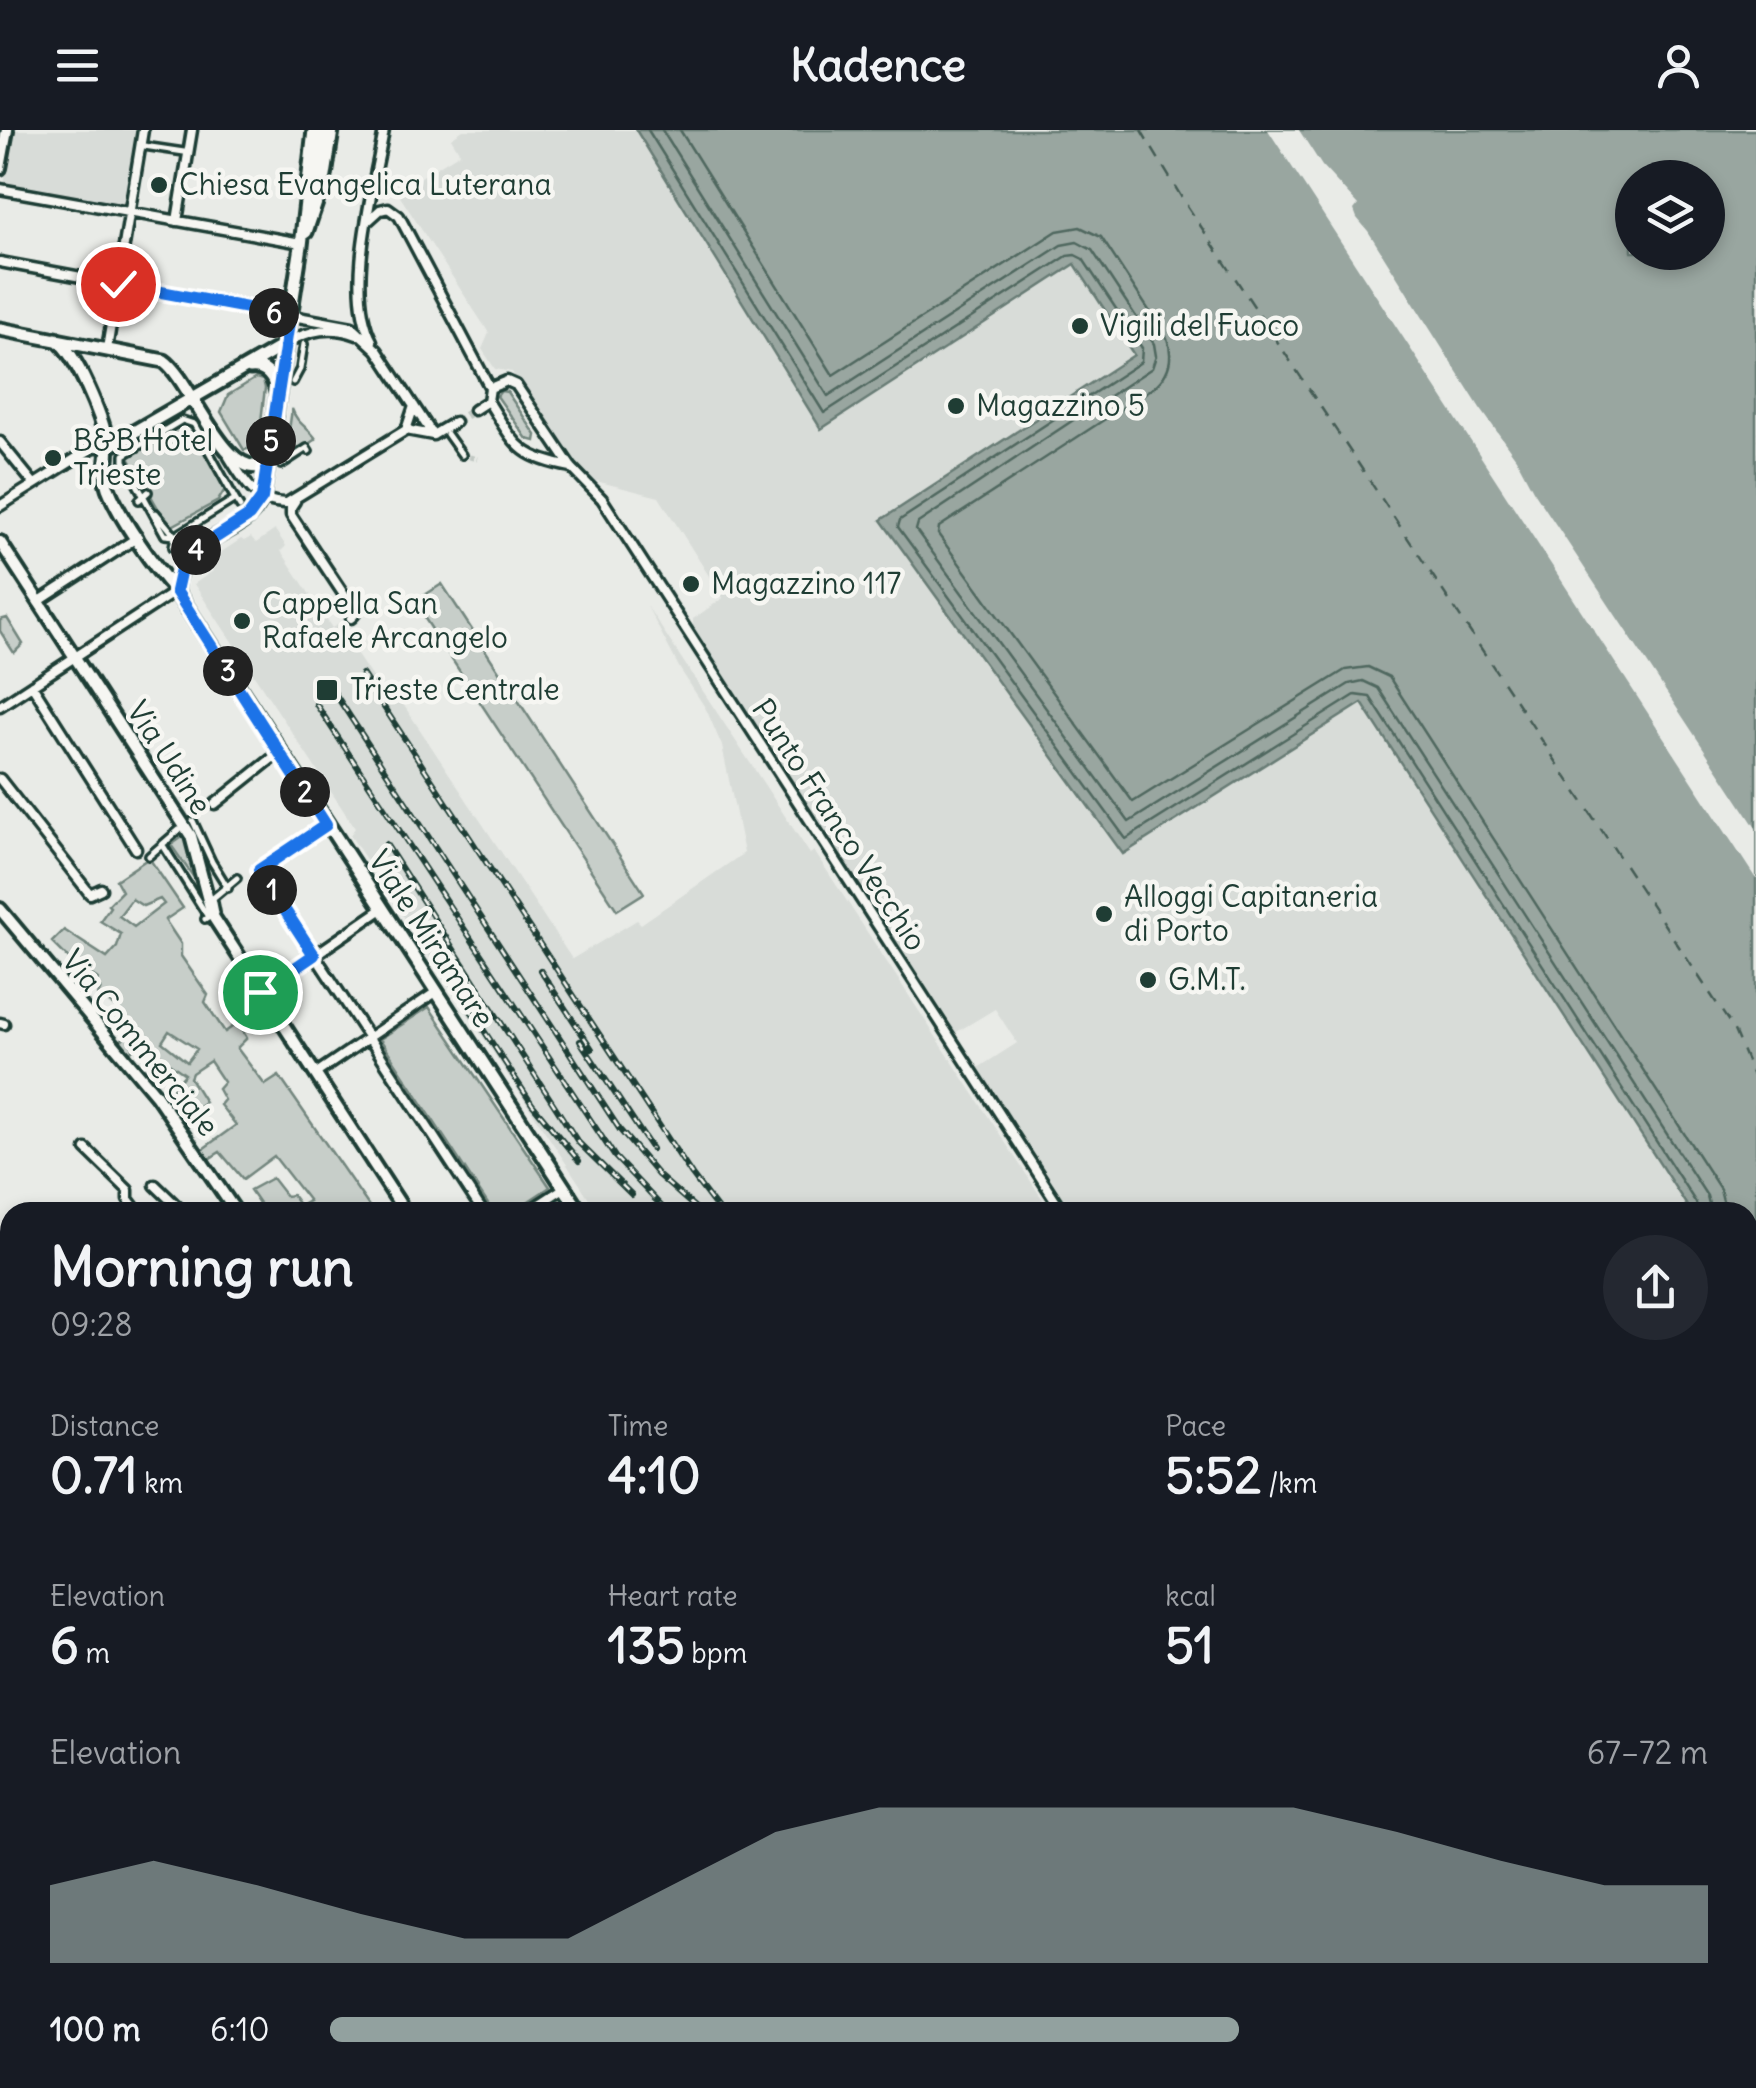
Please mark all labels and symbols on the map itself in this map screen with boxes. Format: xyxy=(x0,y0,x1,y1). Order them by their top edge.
place label: Chiesa Evangelica Luterana xyxy=(179,165,552,203)
marker: Chiesa Evangelica Luterana xyxy=(148,174,170,196)
pin xyxy=(76,242,161,327)
pin: 6 xyxy=(249,288,299,338)
place label: Vigili del Fuoco xyxy=(1100,306,1299,344)
marker: Vigili del Fuoco xyxy=(1069,315,1091,337)
place label: Magazzino 5 xyxy=(976,386,1145,424)
marker: Magazzino 5 xyxy=(945,395,967,417)
pin: 5 xyxy=(246,416,296,466)
place label: B&B Hotel Trieste xyxy=(73,421,213,493)
marker: B&B Hotel Trieste xyxy=(42,447,64,469)
pin: 4 xyxy=(171,525,221,575)
place label: Magazzino 117 xyxy=(711,564,901,602)
marker: Magazzino 117 xyxy=(680,573,702,595)
place label: Cappella San Rafaele Arcangelo xyxy=(262,584,508,656)
marker: Cappella San Rafaele Arcangelo xyxy=(231,610,253,632)
pin: 3 xyxy=(203,646,253,696)
place label: Trieste Centrale xyxy=(350,670,560,708)
marker: Trieste Centrale xyxy=(314,677,340,703)
street label: Punto Franco Vecchio xyxy=(744,691,936,958)
street label: Via Udine xyxy=(119,693,221,821)
pin: 2 xyxy=(280,767,330,817)
street label: Viale Miramare xyxy=(360,843,503,1034)
pin: 1 xyxy=(247,865,297,915)
place label: Alloggi Capitaneria di Porto xyxy=(1124,877,1378,949)
marker: Alloggi Capitaneria di Porto xyxy=(1093,903,1115,925)
street label: Via Commerciale xyxy=(54,942,228,1143)
pin xyxy=(218,950,303,1035)
place label: G.M.T. xyxy=(1168,960,1246,998)
marker: G.M.T. xyxy=(1137,969,1159,991)

